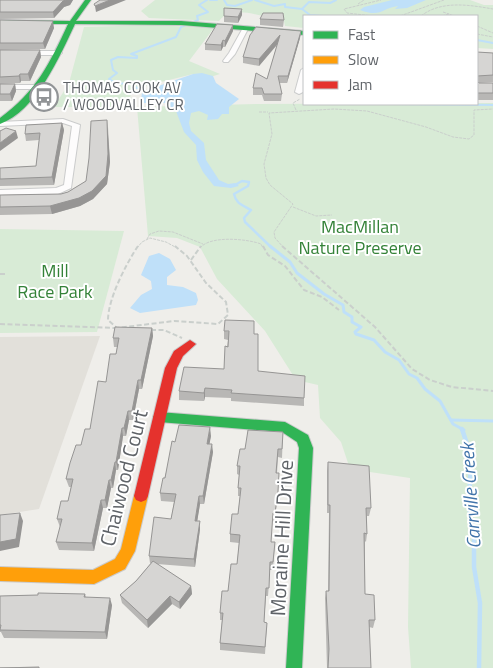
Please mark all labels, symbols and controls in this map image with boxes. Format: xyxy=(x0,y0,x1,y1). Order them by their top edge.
legend xyxy=(303,15,478,105)
text: Fast xyxy=(348,23,376,46)
text: Slow xyxy=(348,48,379,71)
text: Jam xyxy=(348,73,372,96)
place label: THOMAS COOK AV / WOODVALLEY CR xyxy=(63,76,184,116)
bus stop icon: THOMAS COOK AV / WOODVALLEY CR xyxy=(29,82,59,112)
park label: MacMillan Nature Preserve xyxy=(298,213,422,261)
park label: Mill Race Park xyxy=(17,257,93,305)
street label: Chaiwood Court xyxy=(91,405,156,549)
water label: Carrville Creek xyxy=(451,440,488,550)
street label: Moraine Hill Drive xyxy=(261,459,301,617)

